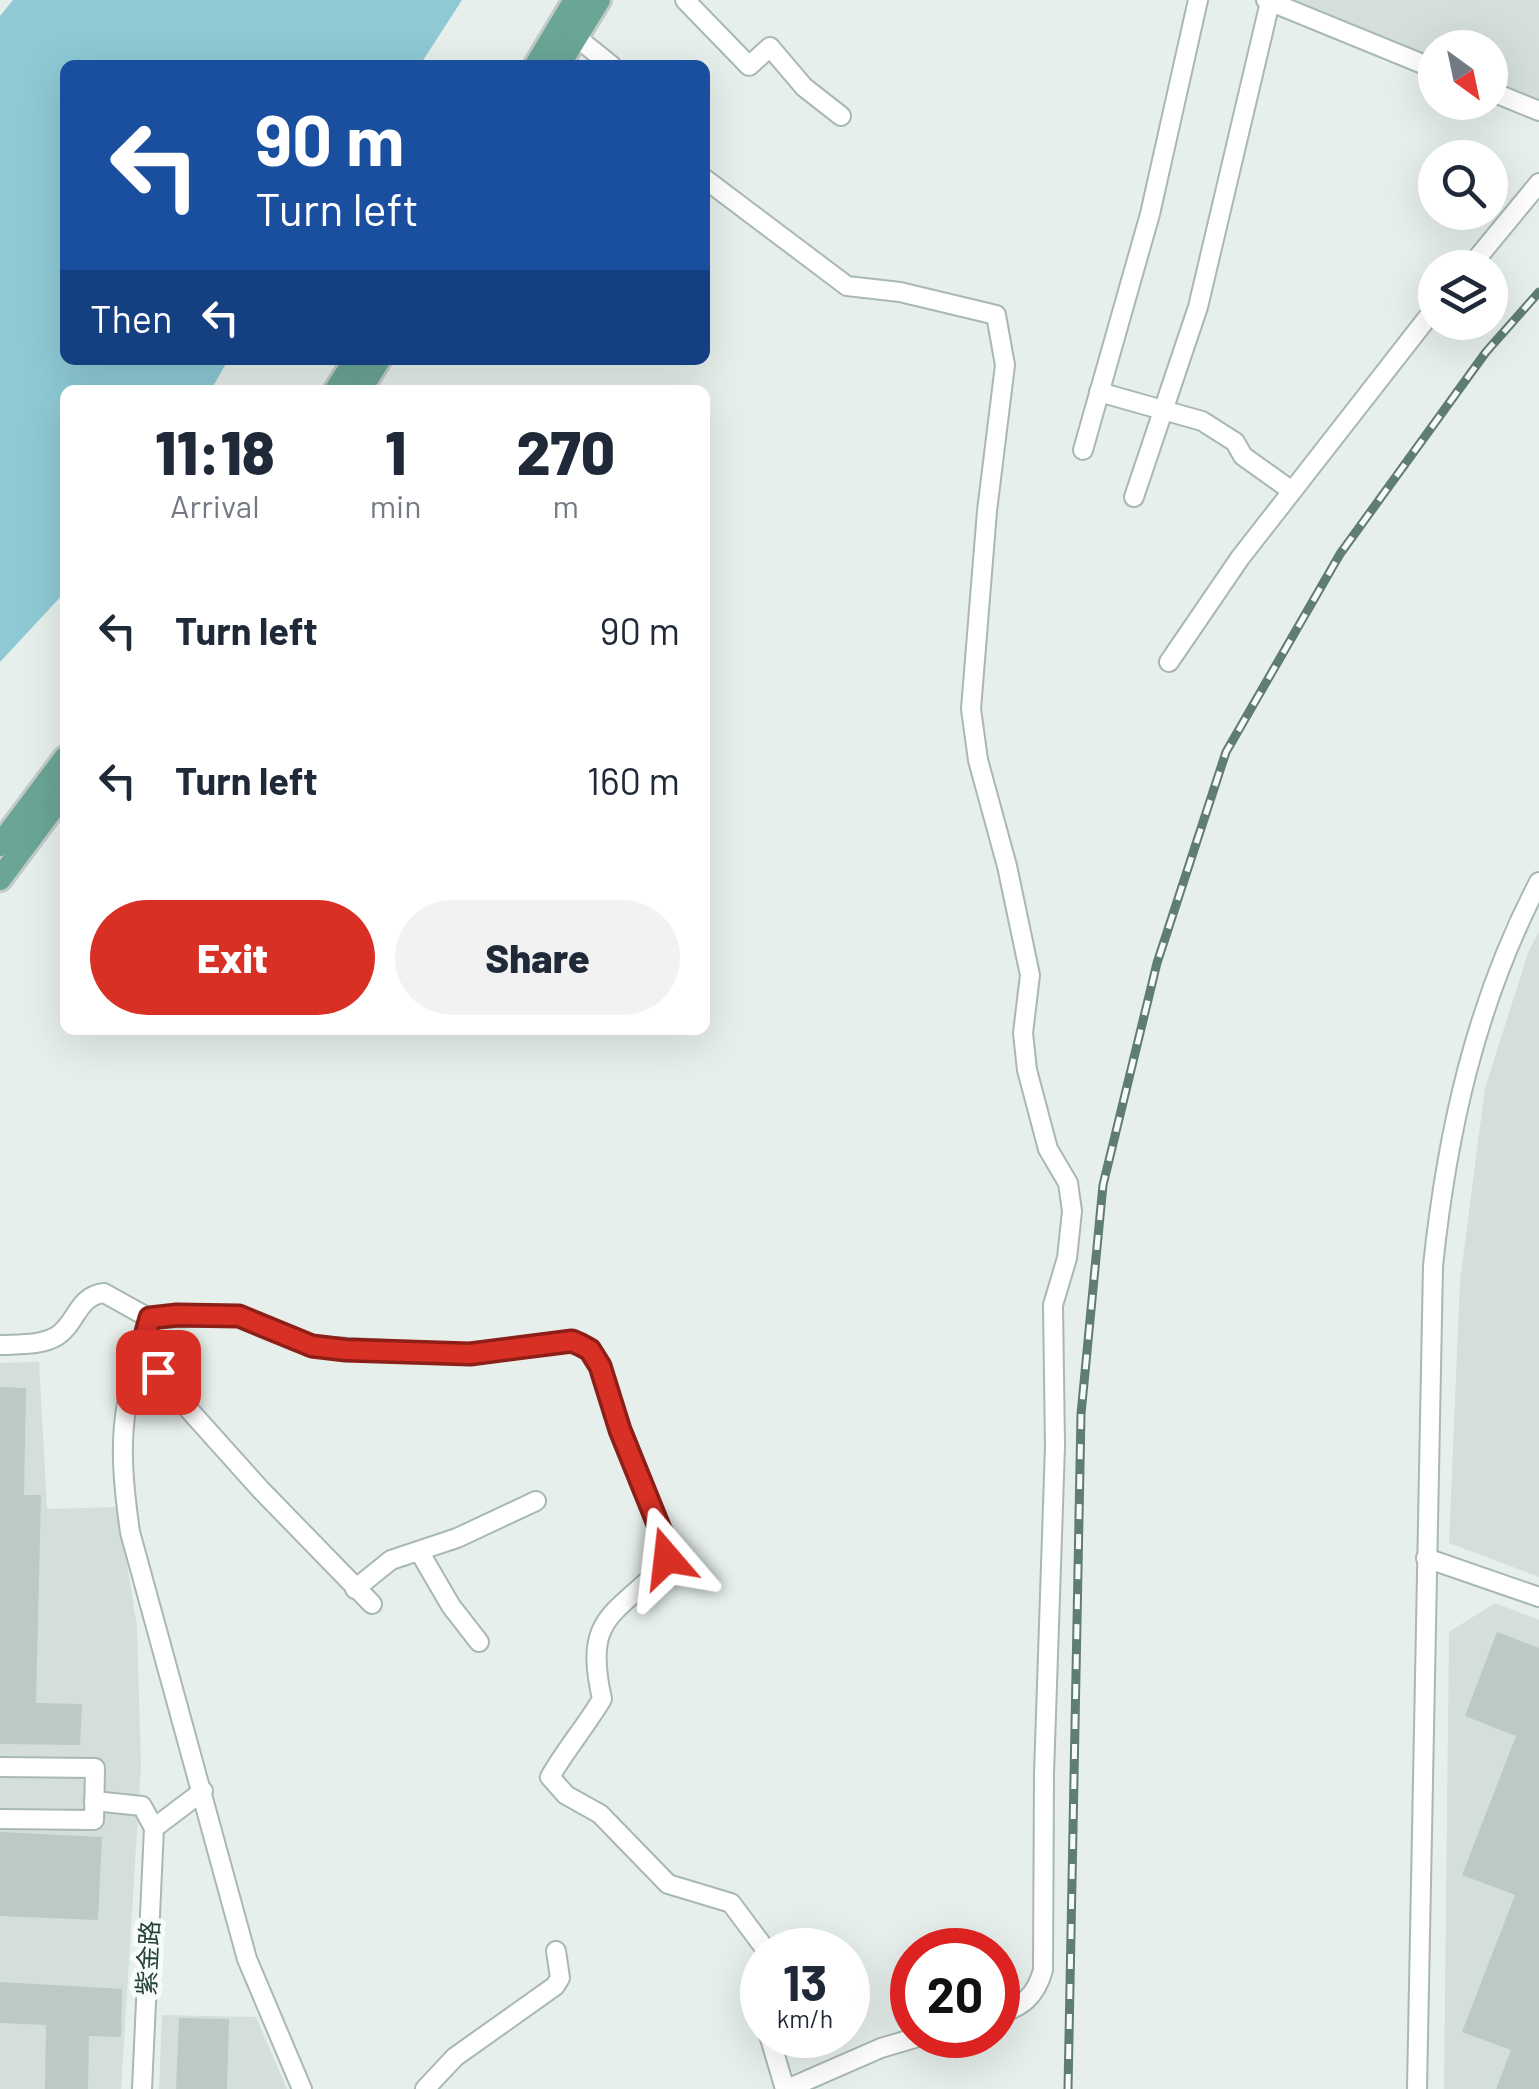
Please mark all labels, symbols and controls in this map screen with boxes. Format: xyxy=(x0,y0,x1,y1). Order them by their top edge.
north arrow xyxy=(1418,30,1508,120)
map controls xyxy=(1418,30,1508,340)
text: 90 m xyxy=(255,96,405,180)
icon: left xyxy=(90,100,220,230)
button: search xyxy=(1418,140,1508,230)
text: Turn left xyxy=(255,181,419,235)
button: layers xyxy=(1418,250,1508,340)
icon: left xyxy=(193,290,248,345)
text: Then xyxy=(90,295,173,341)
text: 11:18 xyxy=(155,415,275,487)
text: 1 xyxy=(385,415,406,487)
text: 270 xyxy=(516,415,615,487)
text: Arrival xyxy=(170,486,260,524)
text: min xyxy=(370,486,422,524)
text: m xyxy=(553,486,579,524)
icon: left xyxy=(90,603,145,658)
text: Turn left xyxy=(175,607,318,653)
text: 90 m xyxy=(600,607,680,653)
icon: left xyxy=(90,753,145,808)
text: Turn left xyxy=(175,757,318,803)
text: 160 m xyxy=(587,757,680,803)
button: Exit xyxy=(90,900,375,1015)
button: Share xyxy=(395,900,680,1015)
pin xyxy=(116,1330,201,1415)
icon: arrive xyxy=(131,1345,186,1400)
position arrow xyxy=(615,1506,719,1610)
street label: 紫金路 xyxy=(130,1920,164,1996)
speed limit sign: 20 xyxy=(890,1928,1020,2058)
text: 13 xyxy=(783,1951,827,2011)
text: km/h xyxy=(777,2003,833,2033)

